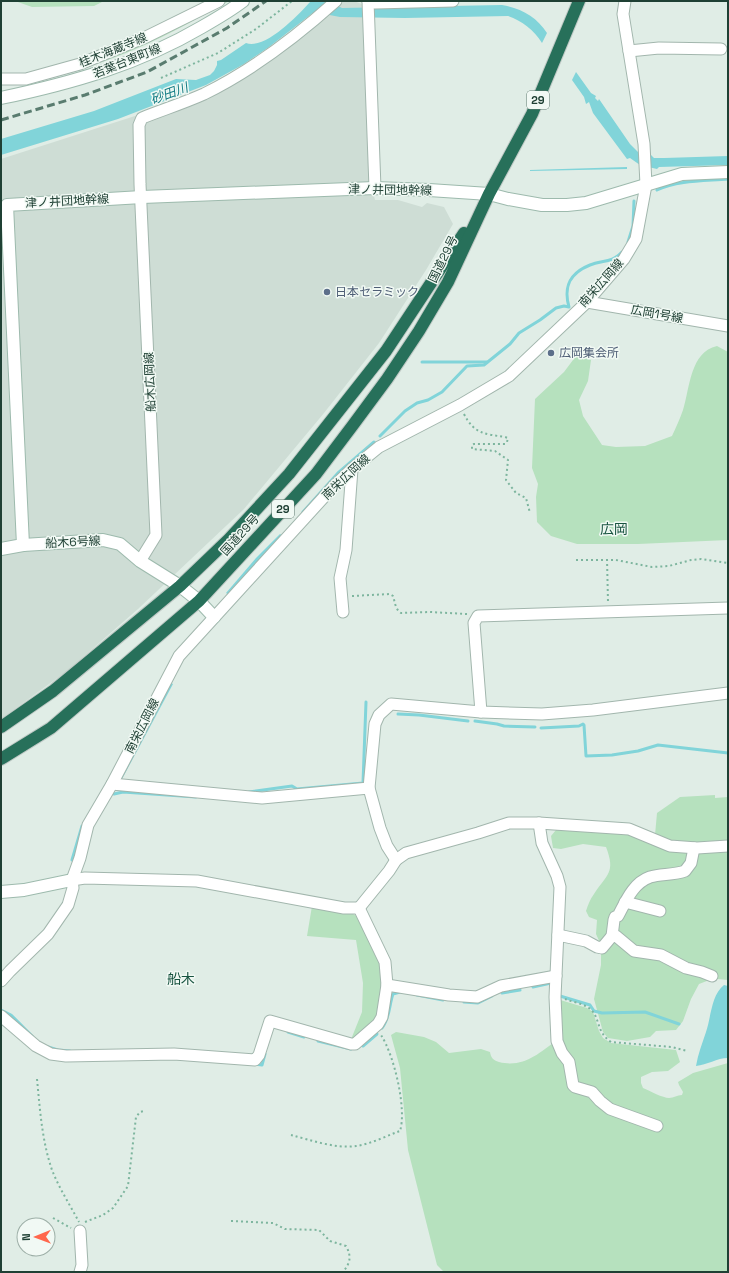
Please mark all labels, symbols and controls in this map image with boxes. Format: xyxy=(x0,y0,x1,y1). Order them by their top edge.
street label: 桂木海蔵寺線 xyxy=(77,29,149,71)
street label: 若葉台東町線 xyxy=(91,40,163,82)
water label: 砂田川 xyxy=(148,78,192,108)
road number: 29 xyxy=(527,91,549,109)
street label: 津ノ井団地幹線 xyxy=(348,181,432,199)
street label: 津ノ井団地幹線 xyxy=(25,191,109,211)
street label: 国道29号 xyxy=(425,233,461,285)
street label: 南栄広岡線 xyxy=(575,255,627,311)
place label: 日本セラミック xyxy=(335,284,419,300)
marker: 日本セラミック xyxy=(322,287,332,297)
street label: 広岡1号線 xyxy=(629,302,685,326)
place label: 広岡集会所 xyxy=(559,345,619,361)
marker: 広岡集会所 xyxy=(546,348,556,358)
street label: 船木広岡線 xyxy=(141,352,159,412)
street label: 南栄広岡線 xyxy=(319,451,373,503)
road number: 29 xyxy=(272,500,294,518)
street label: 国道29号 xyxy=(217,511,263,559)
district label: 広岡 xyxy=(600,520,628,538)
street label: 船木6号線 xyxy=(45,533,101,551)
street label: 南栄広岡線 xyxy=(121,696,163,756)
district label: 船木 xyxy=(167,970,195,988)
north arrow xyxy=(16,1217,56,1257)
text: N xyxy=(19,1233,33,1241)

